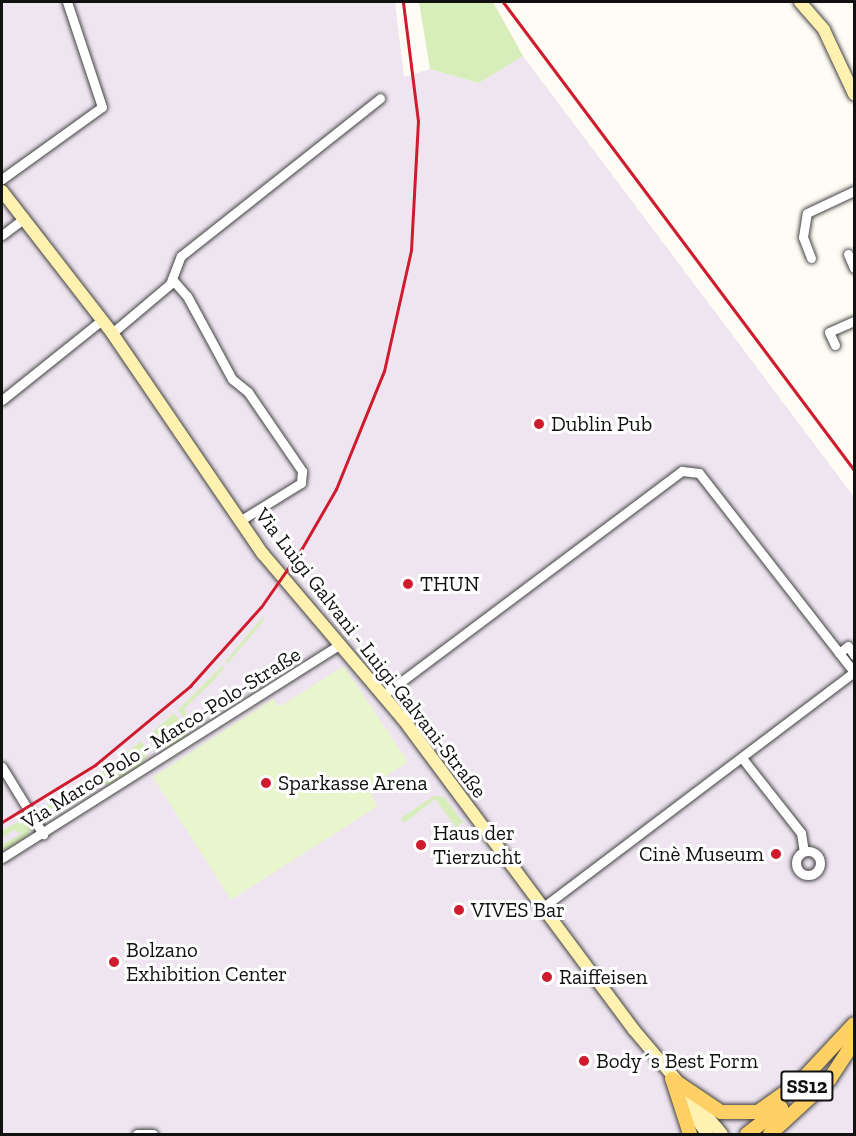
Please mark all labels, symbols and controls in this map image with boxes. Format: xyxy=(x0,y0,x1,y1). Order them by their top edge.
place label: Dublin Pub xyxy=(551,411,652,437)
marker: Dublin Pub xyxy=(532,417,546,431)
street label: Via Luigi Galvani - Luigi-Galvani-Straße xyxy=(250,503,492,803)
place label: THUN xyxy=(420,571,479,597)
marker: THUN xyxy=(401,577,415,591)
street label: Via Marco Polo - Marco-Polo-Straße xyxy=(17,641,305,835)
place label: Sparkasse Arena xyxy=(278,770,428,796)
marker: Sparkasse Arena xyxy=(259,776,273,790)
place label: Haus der Tierzucht xyxy=(433,820,521,870)
marker: Haus der Tierzucht xyxy=(414,838,428,852)
place label: Cinè Museum xyxy=(639,841,764,867)
marker: Cinè Museum xyxy=(769,847,783,861)
place label: VIVES Bar xyxy=(471,897,565,923)
marker: VIVES Bar xyxy=(452,903,466,917)
place label: Bolzano Exhibition Center xyxy=(126,937,287,987)
marker: Bolzano Exhibition Center xyxy=(107,955,121,969)
place label: Raiffeisen xyxy=(559,964,648,990)
marker: Raiffeisen xyxy=(540,970,554,984)
place label: Body´s Best Form xyxy=(596,1048,758,1074)
marker: Body´s Best Form xyxy=(577,1054,591,1068)
road number: SS12 xyxy=(780,1069,834,1103)

